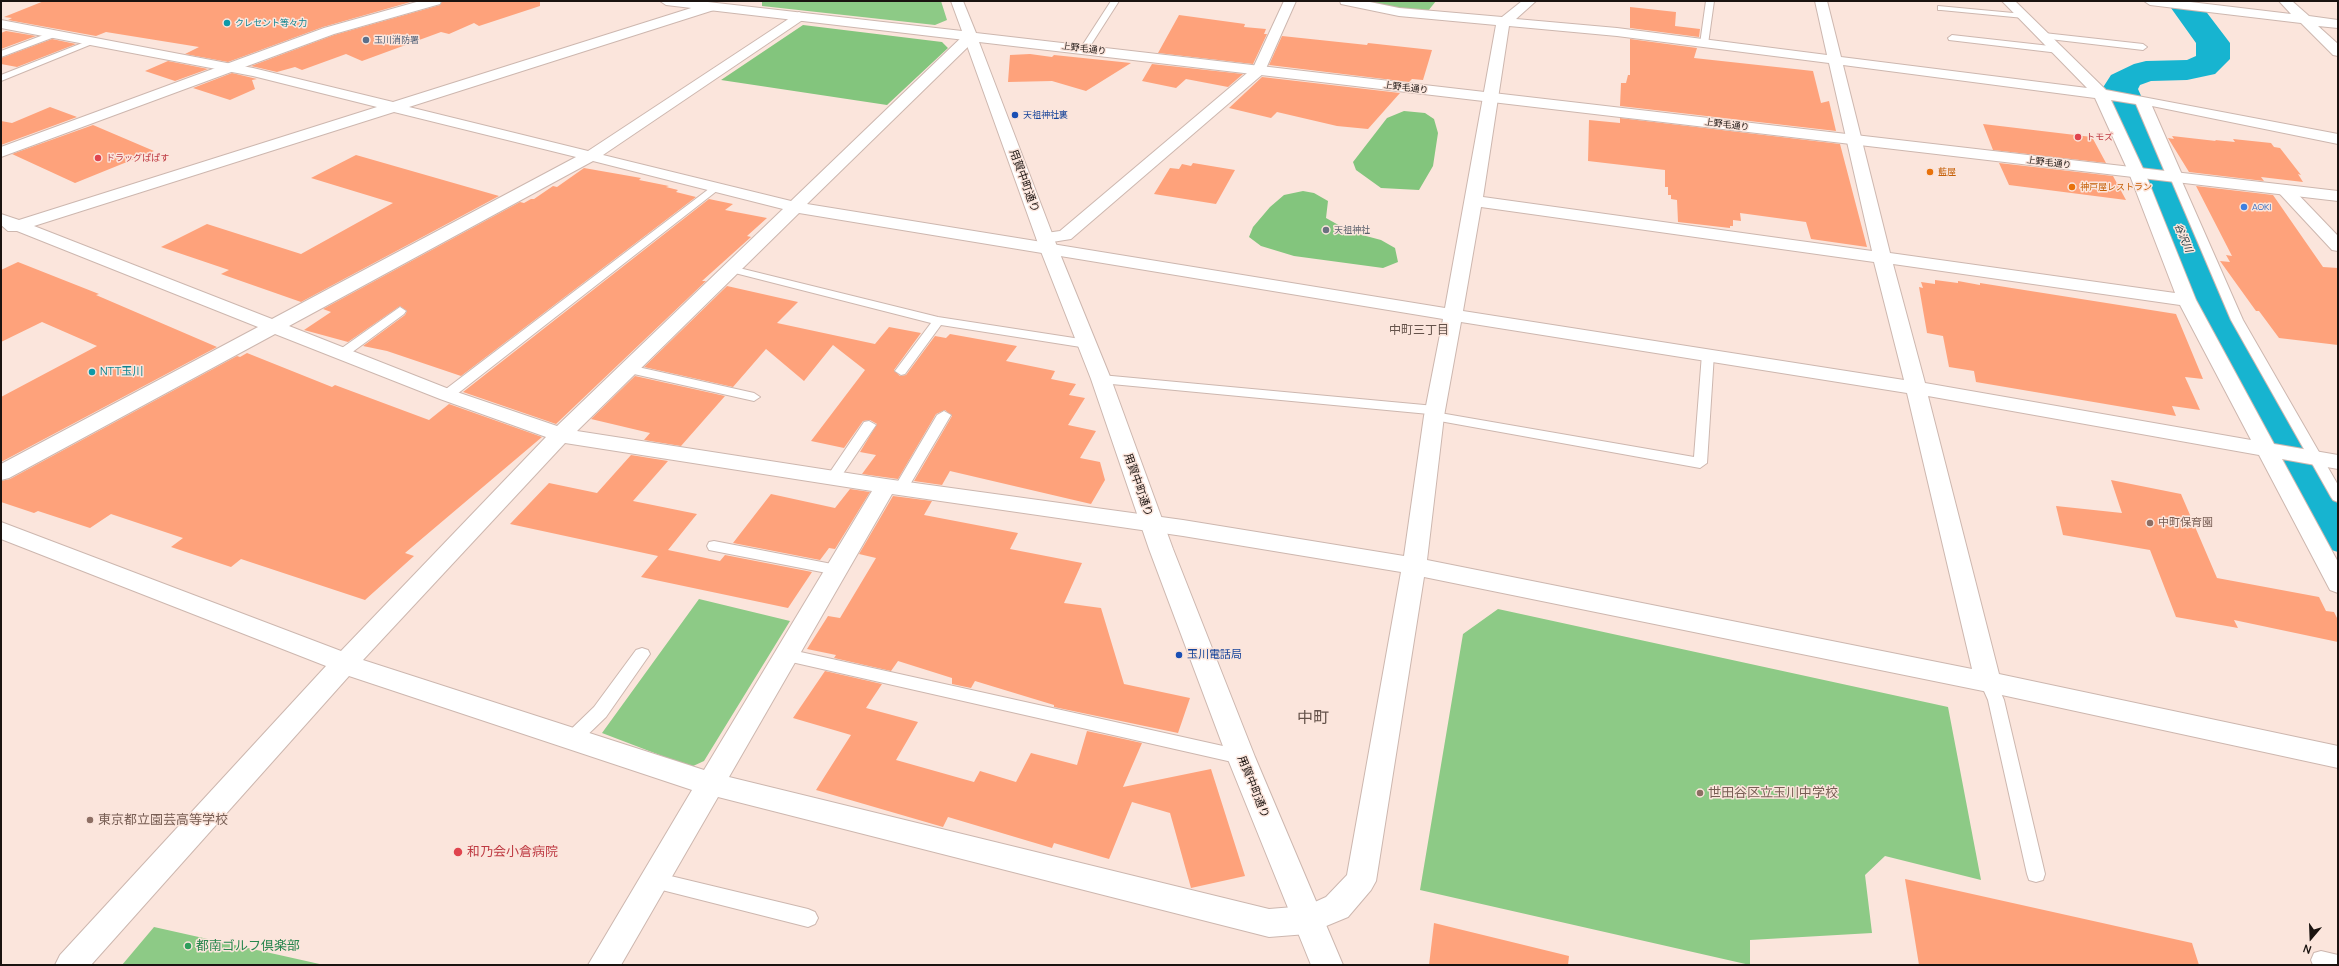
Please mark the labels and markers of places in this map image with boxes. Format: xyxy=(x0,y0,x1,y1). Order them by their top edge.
marker: クレセント等々力 xyxy=(222,18,232,28)
place label: クレセント等々力 xyxy=(235,18,307,28)
marker: 玉川消防署 xyxy=(361,35,371,45)
place label: 玉川消防署 xyxy=(374,35,419,45)
marker: 天祖神社裏 xyxy=(1010,110,1020,120)
place label: 天祖神社裏 xyxy=(1023,110,1068,120)
marker: トモズ xyxy=(2073,132,2083,142)
place label: トモズ xyxy=(2086,132,2113,142)
marker: ドラッグぱぱす xyxy=(93,153,103,163)
place label: ドラッグぱぱす xyxy=(106,153,169,163)
marker: 藍屋 xyxy=(1925,167,1935,177)
place label: 藍屋 xyxy=(1938,167,1956,177)
marker: 神戸屋レストラン xyxy=(2067,182,2077,192)
place label: 神戸屋レストラン xyxy=(2080,182,2152,192)
marker: AOKI xyxy=(2239,202,2249,212)
place label: AOKI xyxy=(2252,202,2271,212)
marker: 天祖神社 xyxy=(1321,225,1331,235)
place label: 天祖神社 xyxy=(1334,225,1370,235)
place label: NTT玉川 xyxy=(100,365,143,379)
marker: NTT玉川 xyxy=(87,367,97,377)
place label: 中町保育園 xyxy=(2158,516,2213,530)
marker: 中町保育園 xyxy=(2145,518,2155,528)
place label: 玉川電話局 xyxy=(1187,648,1242,662)
marker: 玉川電話局 xyxy=(1174,650,1184,660)
place label: 世田谷区立玉川中学校 xyxy=(1708,785,1838,801)
marker: 世田谷区立玉川中学校 xyxy=(1695,788,1705,798)
place label: 東京都立園芸高等学校 xyxy=(98,812,228,828)
marker: 東京都立園芸高等学校 xyxy=(85,815,95,825)
place label: 和乃会小倉病院 xyxy=(467,844,558,860)
marker: 和乃会小倉病院 xyxy=(452,846,464,858)
place label: 都南ゴルフ倶楽部 xyxy=(196,938,300,954)
marker: 都南ゴルフ倶楽部 xyxy=(183,941,193,951)

